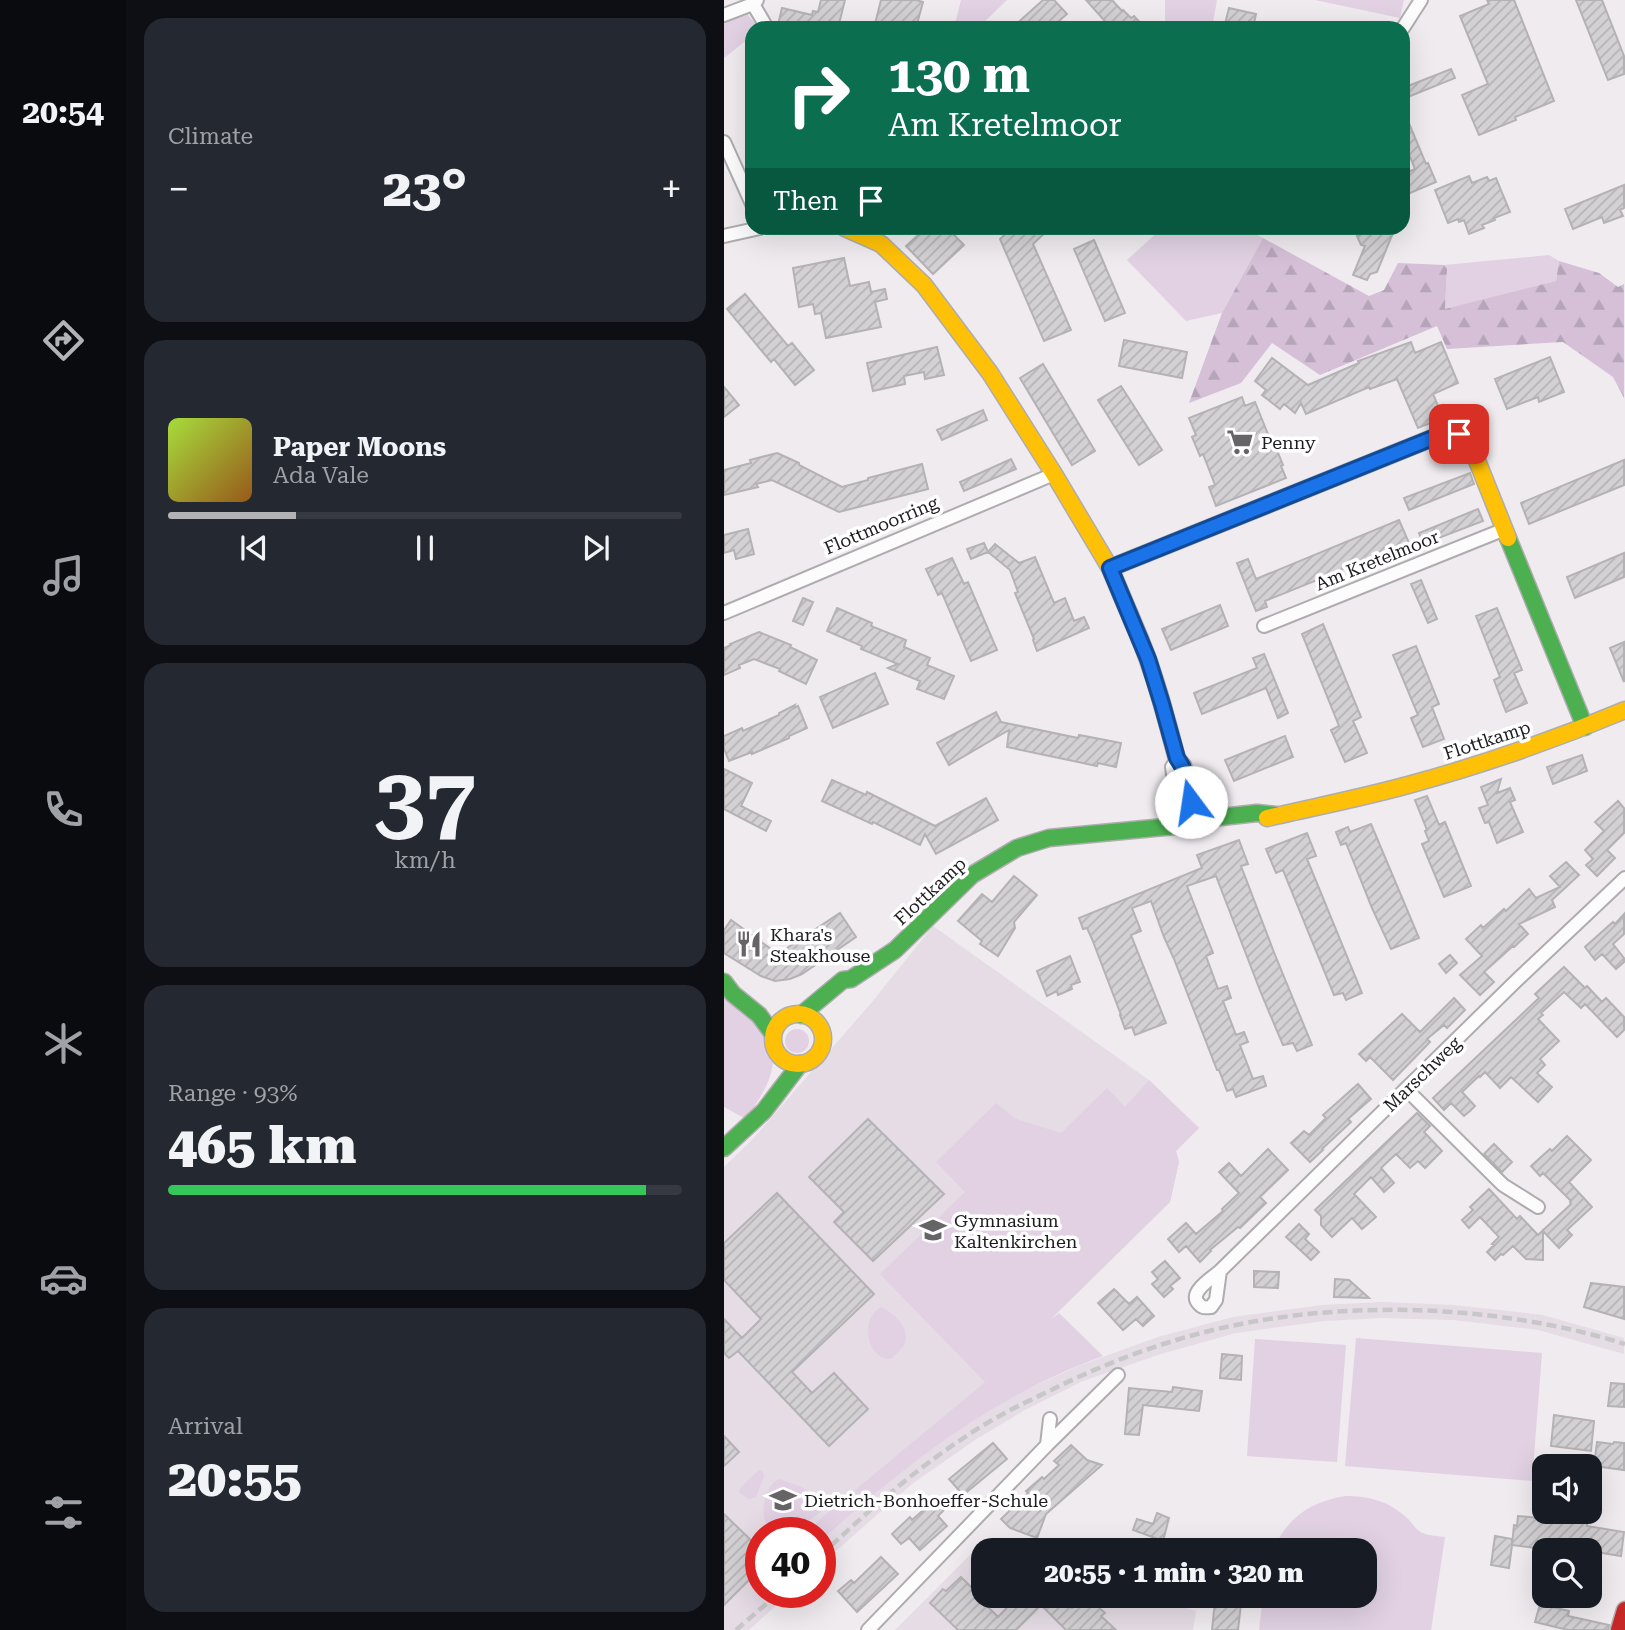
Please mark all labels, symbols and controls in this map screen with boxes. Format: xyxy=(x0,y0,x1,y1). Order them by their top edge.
text: 130 m xyxy=(888,47,1030,104)
icon: right xyxy=(773,49,864,140)
text: 20:54 xyxy=(22,93,104,131)
text: Am Kretelmoor xyxy=(888,106,1122,144)
text: Climate xyxy=(168,123,253,150)
text: 23° xyxy=(383,158,467,219)
text: − xyxy=(168,167,189,211)
text: + xyxy=(661,167,682,211)
icon: arrive xyxy=(852,182,890,220)
text: Then xyxy=(773,186,838,216)
icon: directions xyxy=(39,316,88,365)
pin xyxy=(1429,404,1489,464)
icon: arrive xyxy=(1440,415,1478,453)
supermarket icon: Penny xyxy=(1225,427,1255,457)
text: Paper Moons xyxy=(273,432,446,462)
place label: Penny xyxy=(1261,432,1316,453)
text: Ada Vale xyxy=(273,462,369,489)
street label: Flottmoorring xyxy=(821,491,942,558)
street label: Am Kretelmoor xyxy=(1312,526,1442,594)
icon: previous xyxy=(235,529,273,567)
icon: pause xyxy=(406,529,444,567)
icon: next xyxy=(577,529,615,567)
icon: music xyxy=(39,551,88,600)
street label: Flottkamp xyxy=(1441,716,1533,764)
text: 37 xyxy=(374,748,476,854)
position arrow xyxy=(1154,765,1228,839)
icon: phone xyxy=(39,785,88,834)
text: km/h xyxy=(394,847,456,874)
street label: Flottkamp xyxy=(890,853,970,929)
place label: Khara's Steakhouse xyxy=(770,924,871,966)
restaurant icon: Khara's Steakhouse xyxy=(734,929,764,959)
icon: climate xyxy=(39,1019,88,1068)
street label: Marschweg xyxy=(1379,1032,1465,1116)
text: Range · 93% xyxy=(168,1080,297,1107)
text: 465 km xyxy=(168,1115,356,1176)
place label: Gymnasium Kaltenkirchen xyxy=(954,1210,1078,1252)
school or university icon: Gymnasium Kaltenkirchen xyxy=(918,1215,948,1245)
icon: car xyxy=(39,1254,88,1303)
text: Arrival xyxy=(168,1413,243,1440)
text: 20:55 xyxy=(168,1448,302,1509)
map controls xyxy=(1532,1454,1602,1608)
button: sound xyxy=(1532,1454,1602,1524)
school or university icon: Dietrich-Bonhoeffer-Schule xyxy=(768,1485,798,1515)
icon: filters xyxy=(39,1488,88,1537)
place label: Dietrich-Bonhoeffer-Schule xyxy=(804,1490,1048,1511)
speed limit sign: 40 xyxy=(745,1517,836,1608)
button: search xyxy=(1532,1538,1602,1608)
text: 20:55 · 1 min · 320 m xyxy=(1044,1558,1304,1588)

